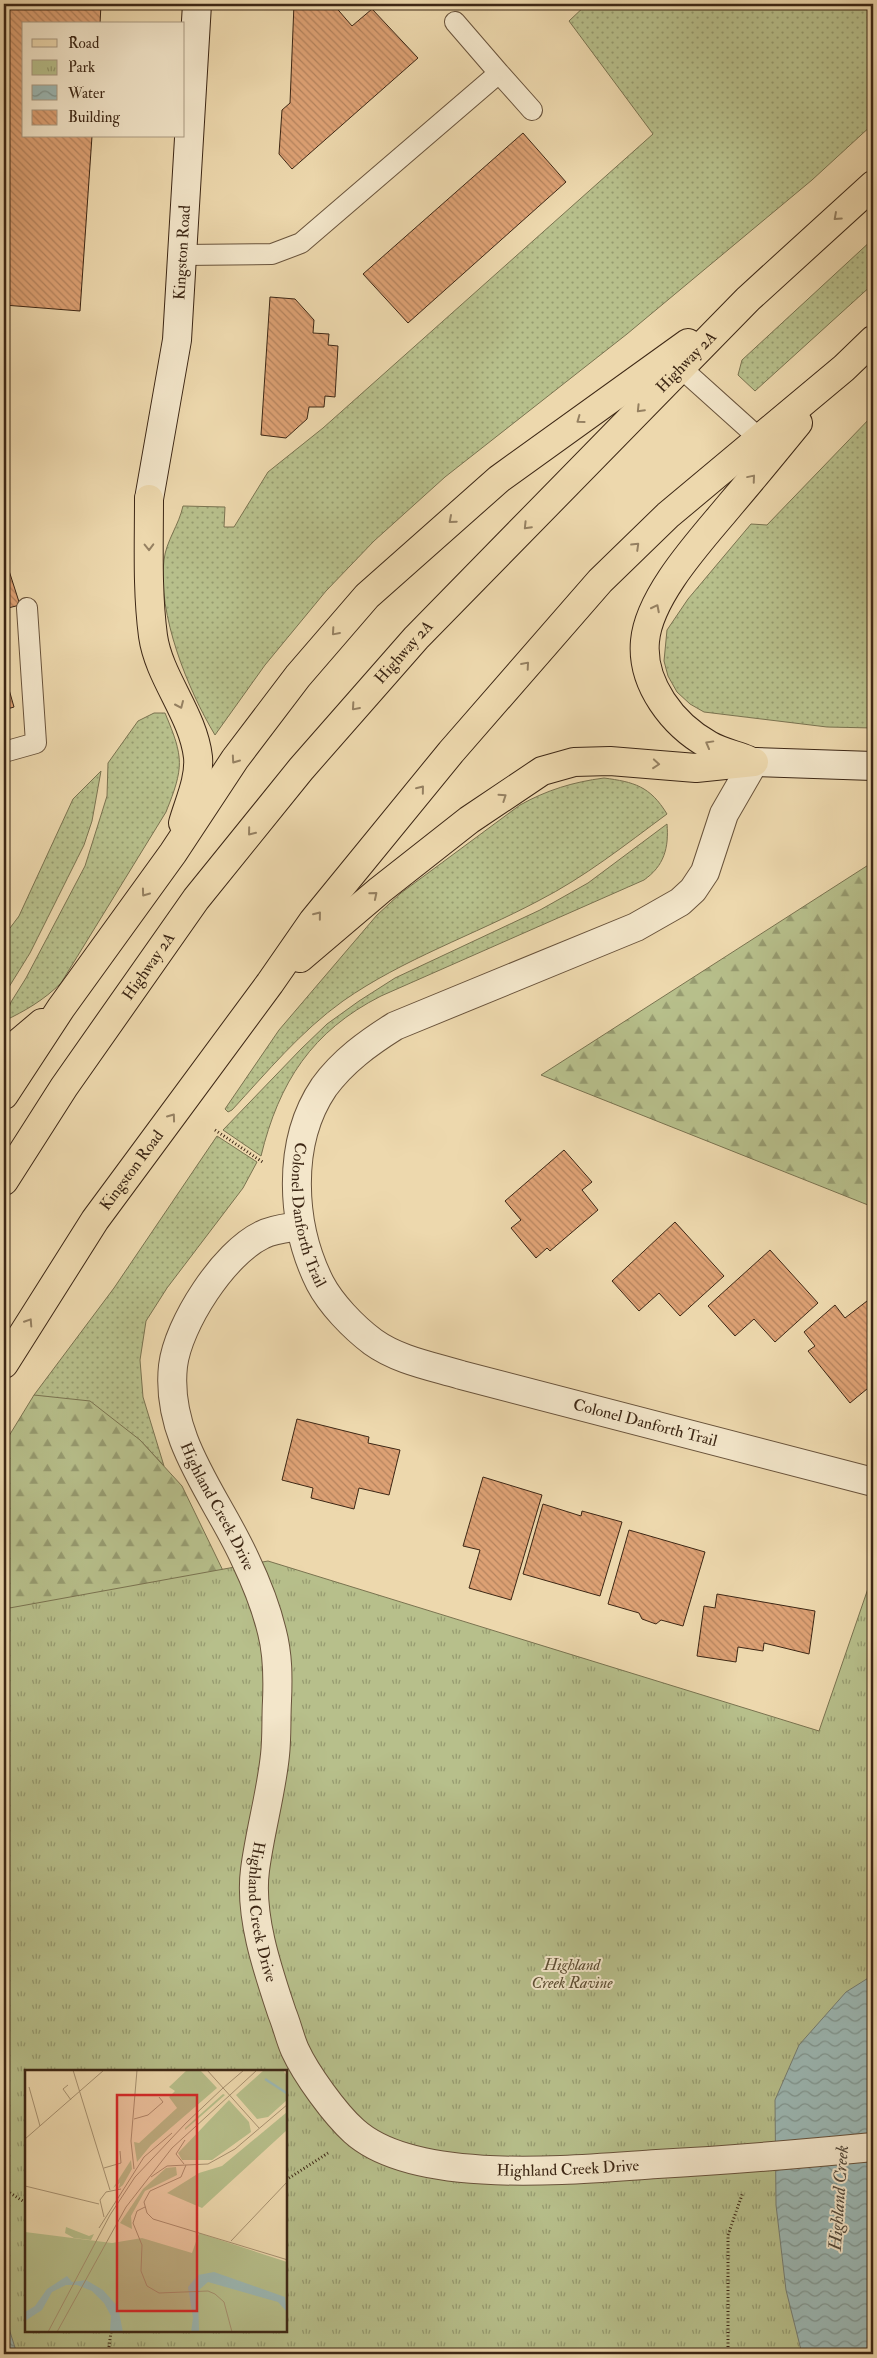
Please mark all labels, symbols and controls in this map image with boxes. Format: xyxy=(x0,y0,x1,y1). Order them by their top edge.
legend xyxy=(22,22,185,138)
text: Road xyxy=(68,34,100,53)
text: Park xyxy=(68,58,95,77)
text: Water xyxy=(67,84,105,103)
text: Building xyxy=(68,108,120,127)
street label: Kingston Road xyxy=(169,204,195,301)
one-way arrow xyxy=(834,212,843,221)
street label: Highway 2A xyxy=(652,327,721,397)
one-way arrow xyxy=(637,404,646,413)
one-way arrow xyxy=(577,414,586,423)
one-way arrow xyxy=(747,475,756,484)
one-way arrow xyxy=(449,514,458,523)
one-way arrow xyxy=(524,520,533,529)
one-way arrow xyxy=(630,543,639,552)
one-way arrow xyxy=(144,544,154,552)
one-way arrow xyxy=(650,605,660,614)
street label: Highway 2A xyxy=(370,616,438,688)
one-way arrow xyxy=(332,627,341,636)
one-way arrow xyxy=(520,662,529,671)
one-way arrow xyxy=(173,700,184,709)
one-way arrow xyxy=(352,702,361,711)
one-way arrow xyxy=(705,740,714,750)
one-way arrow xyxy=(232,754,241,764)
one-way arrow xyxy=(653,759,661,770)
one-way arrow xyxy=(415,786,423,795)
one-way arrow xyxy=(497,794,507,803)
one-way arrow xyxy=(247,826,256,835)
one-way arrow xyxy=(141,887,151,896)
one-way arrow xyxy=(368,892,377,901)
one-way arrow xyxy=(313,912,321,921)
street label: Highway 2A xyxy=(118,928,179,1004)
one-way arrow xyxy=(166,1114,174,1123)
street label: Kingston Road xyxy=(95,1126,168,1215)
street label: Colonel Danforth Trail xyxy=(287,1141,331,1291)
one-way arrow xyxy=(23,1318,32,1328)
street label: Colonel Danforth Trail xyxy=(571,1395,719,1451)
street label: Highland Creek Drive xyxy=(176,1439,259,1574)
street label: Highland Creek Drive xyxy=(244,1840,281,1985)
park label: Highland Creek Ravine xyxy=(531,1955,613,1993)
inset map xyxy=(25,2070,288,2333)
water label: Highland Creek xyxy=(824,2144,854,2253)
street label: Highland Creek Drive xyxy=(496,2155,640,2181)

